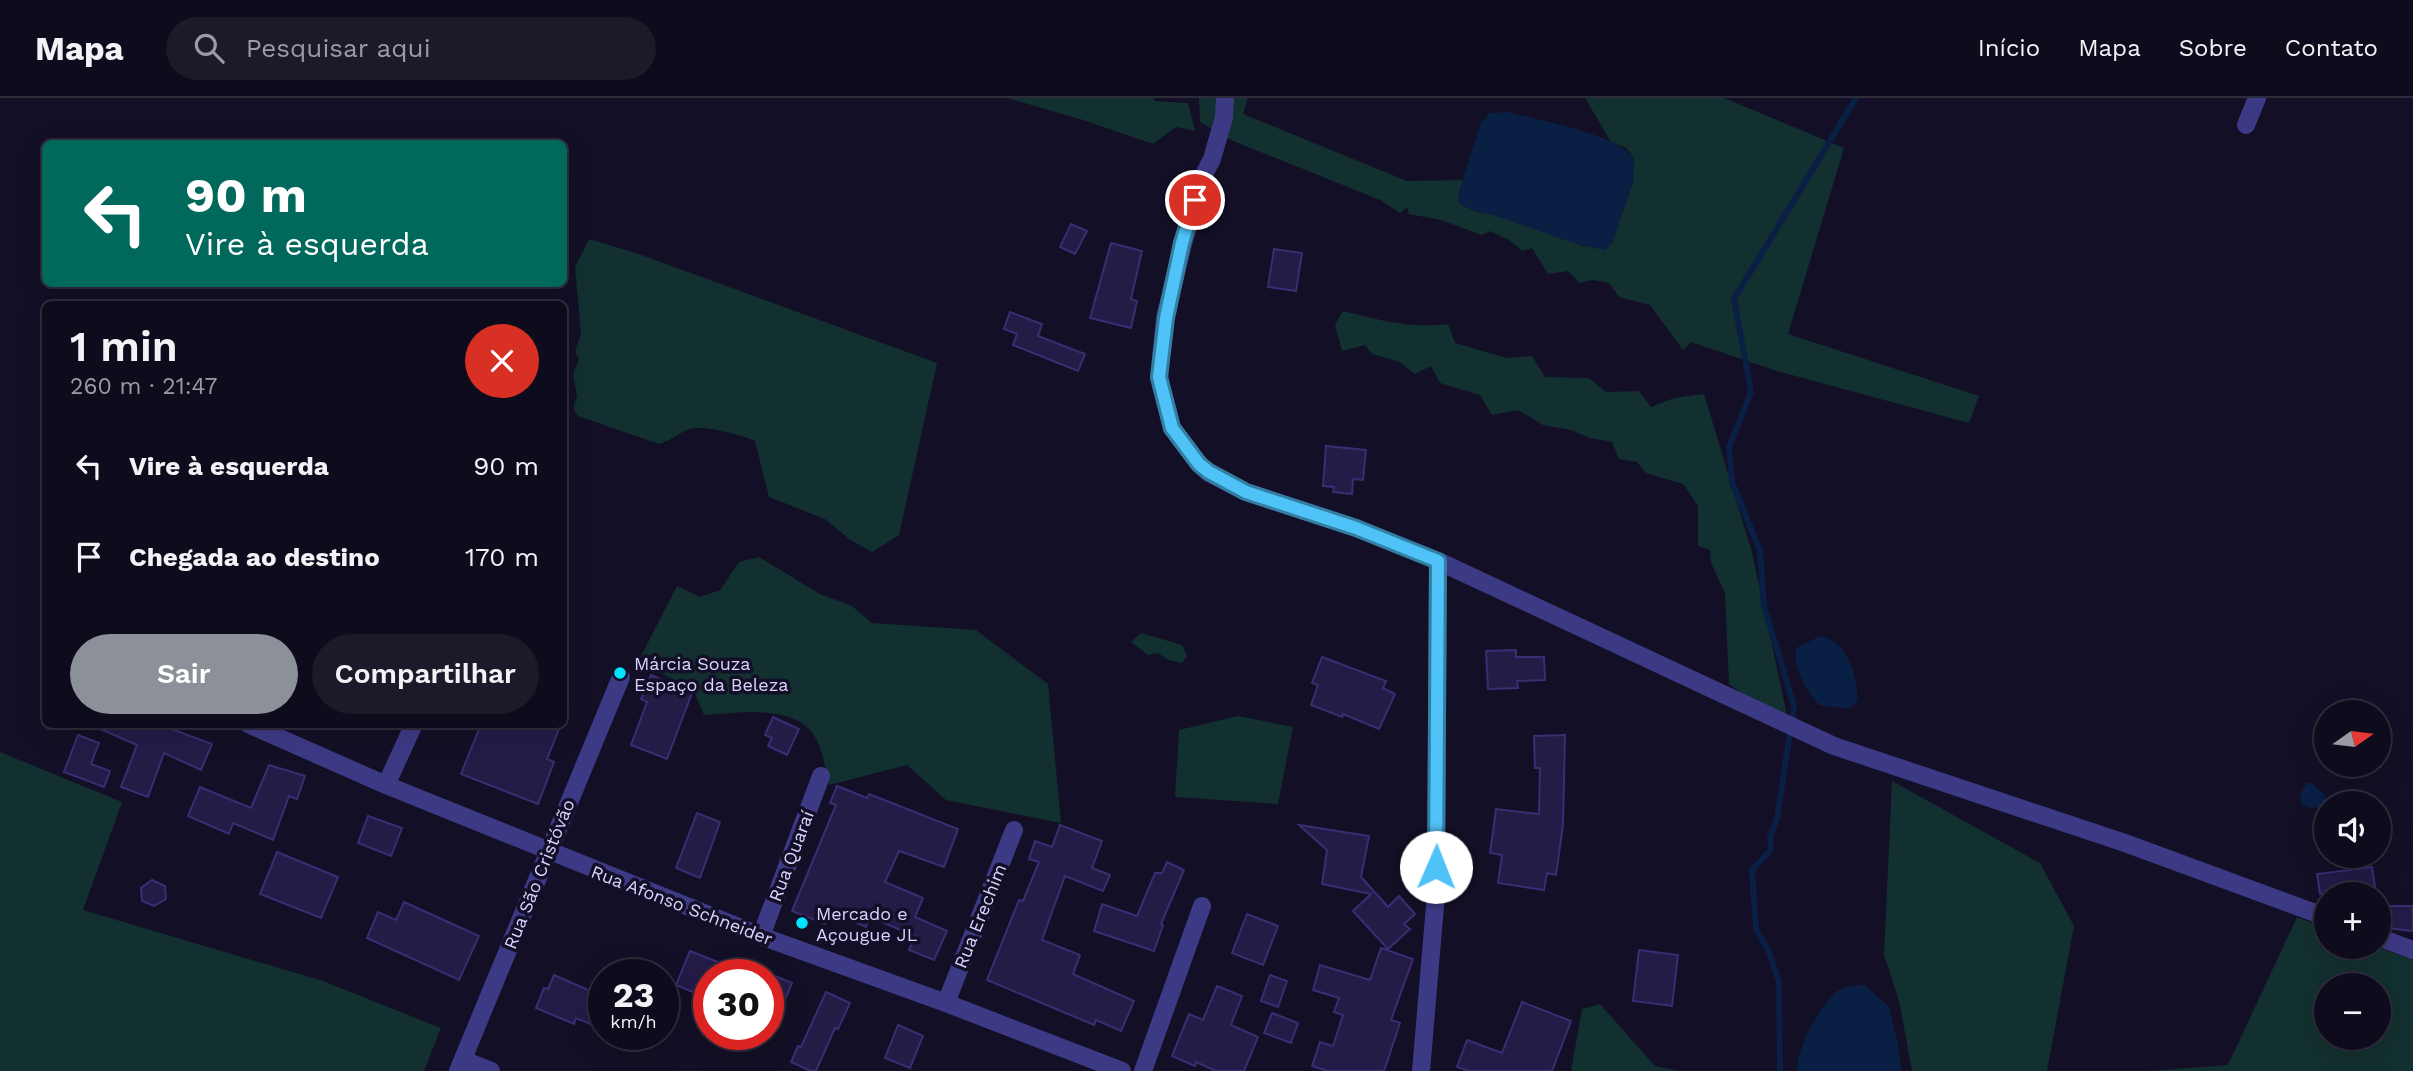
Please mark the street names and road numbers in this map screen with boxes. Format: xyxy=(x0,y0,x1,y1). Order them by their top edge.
street label: Rua São Cristóvão xyxy=(499,796,579,952)
street label: Rua Quaraí xyxy=(764,807,818,904)
street label: Rua Afonso Schneider xyxy=(588,861,776,949)
street label: Rua Erechim xyxy=(949,861,1011,971)

